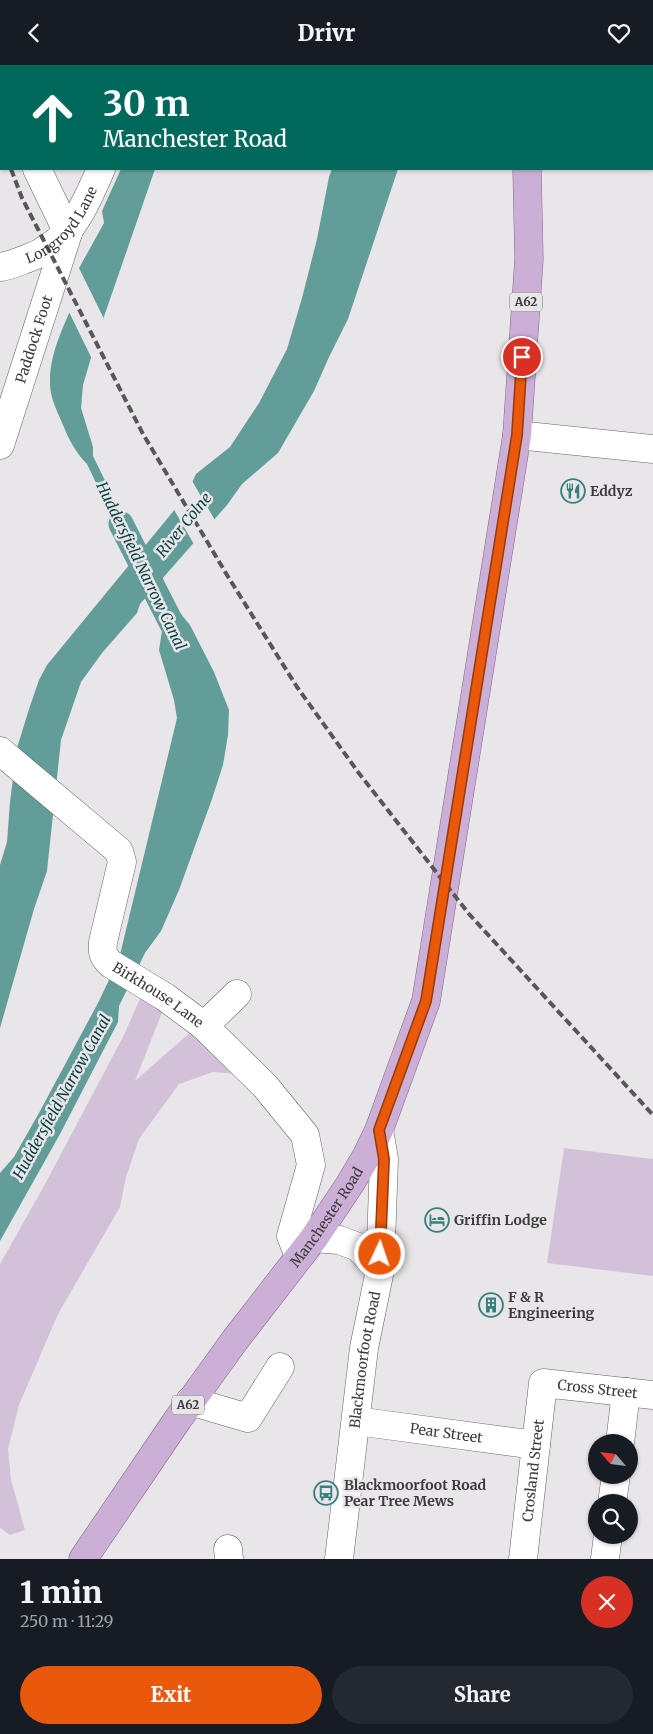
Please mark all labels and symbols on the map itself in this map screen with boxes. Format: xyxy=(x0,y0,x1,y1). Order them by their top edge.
street label: Longroyd Lane xyxy=(23,184,101,267)
street label: Paddock Foot xyxy=(11,293,57,386)
road number: A62 xyxy=(510,293,542,311)
pin xyxy=(501,336,543,378)
water label: Huddersfield Narrow Canal xyxy=(92,478,191,653)
restaurant icon: Eddyz xyxy=(560,478,586,504)
place label: Eddyz xyxy=(590,482,633,500)
water label: River Colne xyxy=(152,488,216,561)
street label: Birkhouse Lane xyxy=(109,958,207,1032)
water label: Huddersfield Narrow Canal xyxy=(8,1011,115,1183)
street label: Manchester Road xyxy=(286,1163,367,1271)
hotel icon: Griffin Lodge xyxy=(424,1207,450,1233)
place label: Griffin Lodge xyxy=(454,1211,547,1229)
position arrow xyxy=(353,1227,405,1279)
place label: F & R Engineering xyxy=(508,1288,595,1322)
street label: Blackmoorfoot Road xyxy=(346,1289,385,1429)
building icon: F & R Engineering xyxy=(478,1292,504,1318)
street label: Cross Street xyxy=(557,1376,639,1402)
road number: A62 xyxy=(172,1395,204,1415)
street label: Crosland Street xyxy=(518,1418,548,1523)
street label: Pear Street xyxy=(409,1419,484,1447)
north arrow xyxy=(588,1434,638,1484)
place label: Blackmoorfoot Road Pear Tree Mews xyxy=(344,1476,487,1510)
bus stop icon: Blackmoorfoot Road Pear Tree Mews xyxy=(313,1480,339,1506)

